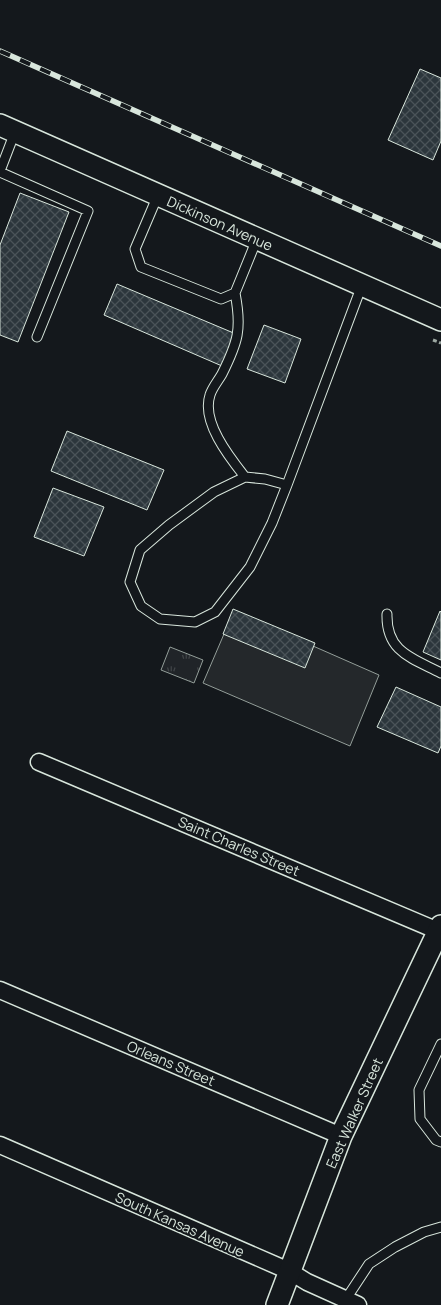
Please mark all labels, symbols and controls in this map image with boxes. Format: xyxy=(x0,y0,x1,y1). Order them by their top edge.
street label: Dickinson Avenue xyxy=(164,191,276,255)
street label: Saint Charles Street xyxy=(175,812,303,880)
street label: Orleans Street xyxy=(124,1036,218,1090)
street label: East Walker Street xyxy=(321,1054,387,1171)
street label: South Kansas Avenue xyxy=(112,1187,248,1261)

